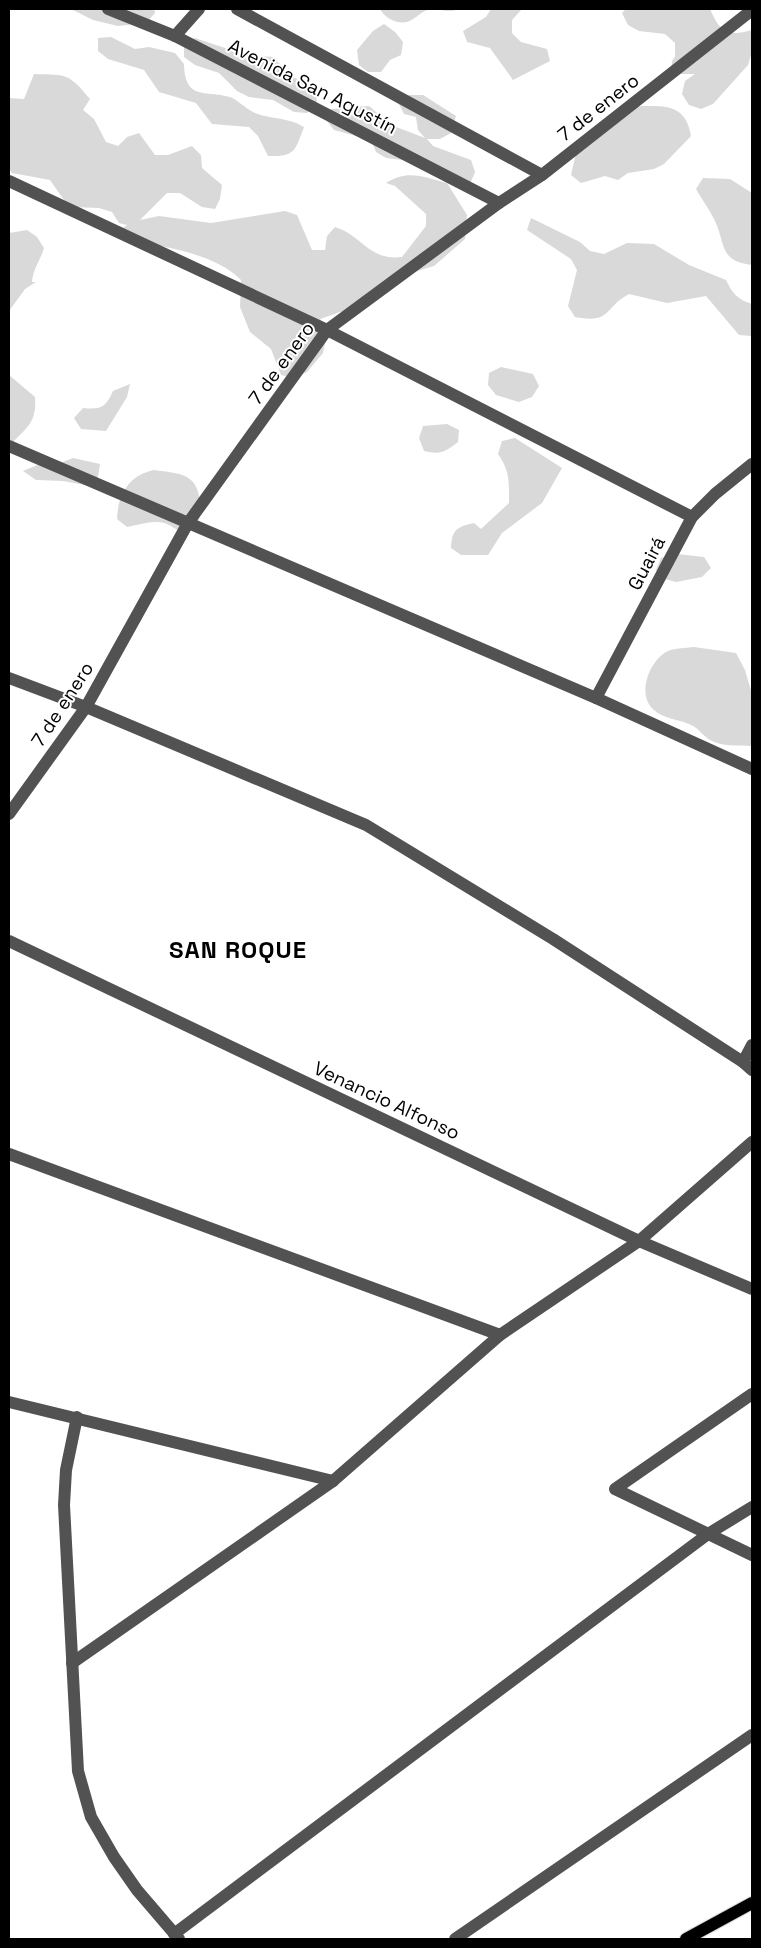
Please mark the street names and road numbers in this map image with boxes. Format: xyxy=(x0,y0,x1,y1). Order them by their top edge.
street label: Avenida San Agustín xyxy=(224,33,402,140)
street label: 7 de enero xyxy=(553,68,644,147)
street label: 7 de enero xyxy=(243,317,320,410)
street label: Guairá xyxy=(622,532,671,594)
street label: 7 de enero xyxy=(26,657,99,752)
street label: Venancio Alfonso xyxy=(310,1056,464,1145)

